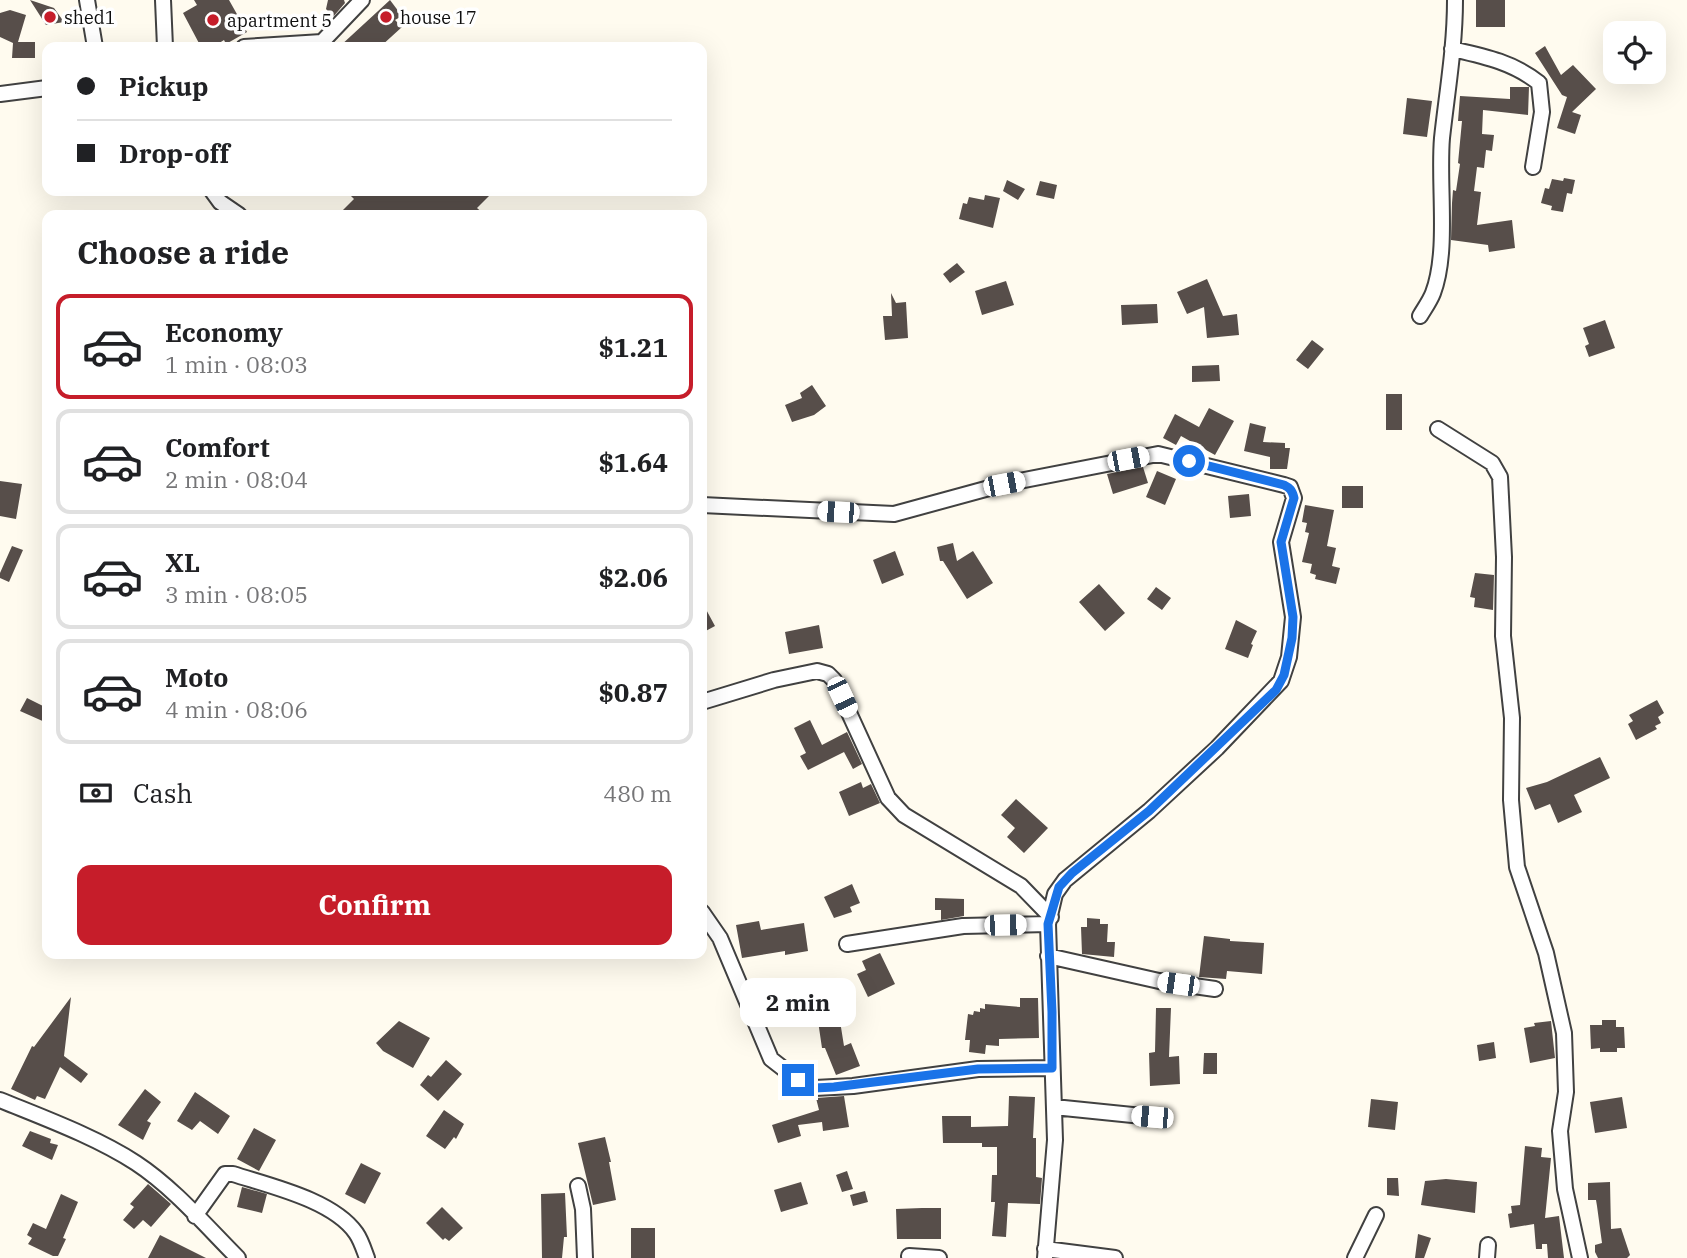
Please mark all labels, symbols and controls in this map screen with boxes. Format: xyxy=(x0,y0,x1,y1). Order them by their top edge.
place label: shed1 xyxy=(64,6,116,29)
place label: house 17 xyxy=(400,6,477,29)
marker: shed1 xyxy=(42,9,58,25)
place label: apartment 5 xyxy=(227,9,332,32)
marker: house 17 xyxy=(378,9,394,25)
marker: apartment 5 xyxy=(205,12,221,28)
map controls xyxy=(1603,21,1666,84)
button: locate xyxy=(1603,21,1666,84)
text: Pickup xyxy=(119,69,209,103)
text: Drop-off xyxy=(119,136,230,170)
text: Choose a ride xyxy=(77,231,289,273)
icon: car xyxy=(81,315,144,378)
text: Economy xyxy=(165,315,283,349)
text: $1.21 xyxy=(598,330,668,364)
text: 1 min · 08:03 xyxy=(165,349,308,379)
icon: car xyxy=(81,430,144,493)
text: Comfort xyxy=(165,430,270,464)
text: $1.64 xyxy=(598,445,668,479)
car xyxy=(1106,445,1151,473)
route start xyxy=(1173,445,1205,477)
text: 2 min · 08:04 xyxy=(165,464,308,494)
car xyxy=(982,470,1027,498)
car xyxy=(817,500,860,524)
icon: car xyxy=(81,545,144,608)
text: XL xyxy=(165,545,200,579)
text: $2.06 xyxy=(598,560,668,594)
text: 3 min · 08:05 xyxy=(165,579,308,609)
icon: car xyxy=(81,660,144,723)
text: Moto xyxy=(165,660,228,694)
car xyxy=(824,674,861,720)
text: $0.87 xyxy=(598,675,668,709)
text: 4 min · 08:06 xyxy=(165,694,308,724)
icon: cash xyxy=(77,774,115,812)
text: Cash xyxy=(133,776,193,810)
text: 480 m xyxy=(603,778,672,808)
button: Confirm xyxy=(77,865,672,945)
car xyxy=(984,914,1027,936)
car xyxy=(1156,971,1201,997)
callout: 2 min xyxy=(740,978,856,1028)
text: 2 min xyxy=(766,987,830,1017)
route end xyxy=(782,1064,814,1096)
car xyxy=(1131,1105,1174,1129)

